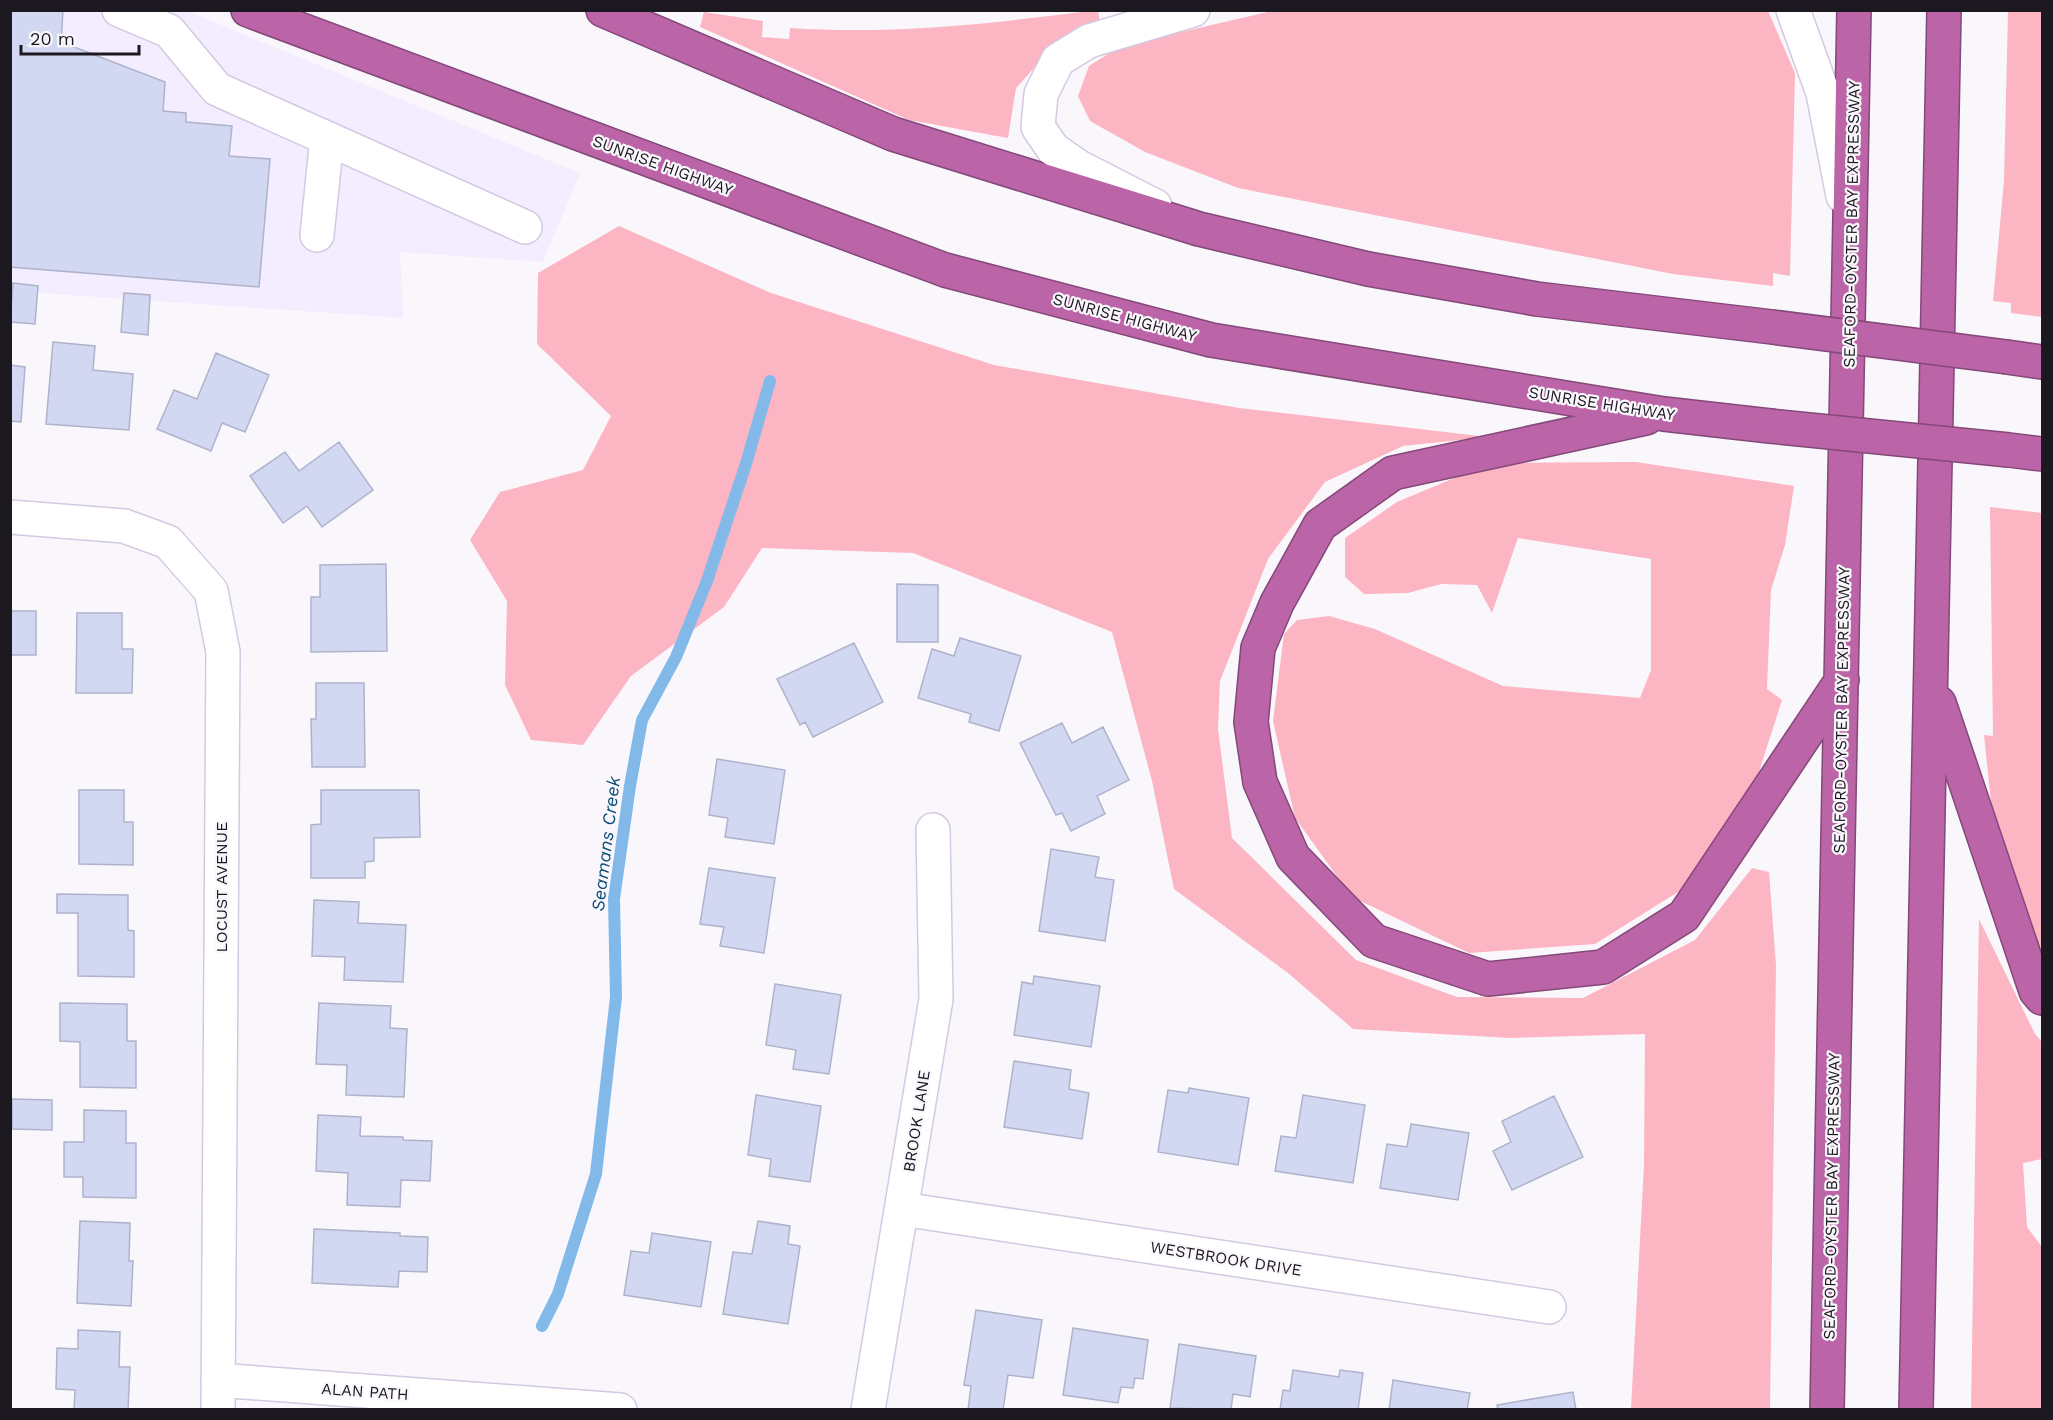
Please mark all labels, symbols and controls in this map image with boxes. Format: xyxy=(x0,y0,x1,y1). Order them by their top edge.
scale bar xyxy=(21,18,140,56)
text: 20 m xyxy=(30,28,75,49)
street label: SEAFORD-OYSTER BAY EXPRESSWAY xyxy=(1839,80,1864,368)
street label: SUNRISE HIGHWAY xyxy=(590,131,736,200)
street label: SUNRISE HIGHWAY xyxy=(1051,289,1199,346)
street label: SUNRISE HIGHWAY xyxy=(1527,383,1676,424)
street label: SEAFORD-OYSTER BAY EXPRESSWAY xyxy=(1829,566,1854,854)
water label: Seamans Creek xyxy=(587,774,624,913)
street label: LOCUST AVENUE xyxy=(212,822,231,952)
street label: SEAFORD-OYSTER BAY EXPRESSWAY xyxy=(1819,1052,1844,1340)
street label: BROOK LANE xyxy=(899,1069,934,1173)
street label: WESTBROOK DRIVE xyxy=(1149,1237,1303,1280)
street label: ALAN PATH xyxy=(321,1379,409,1404)

